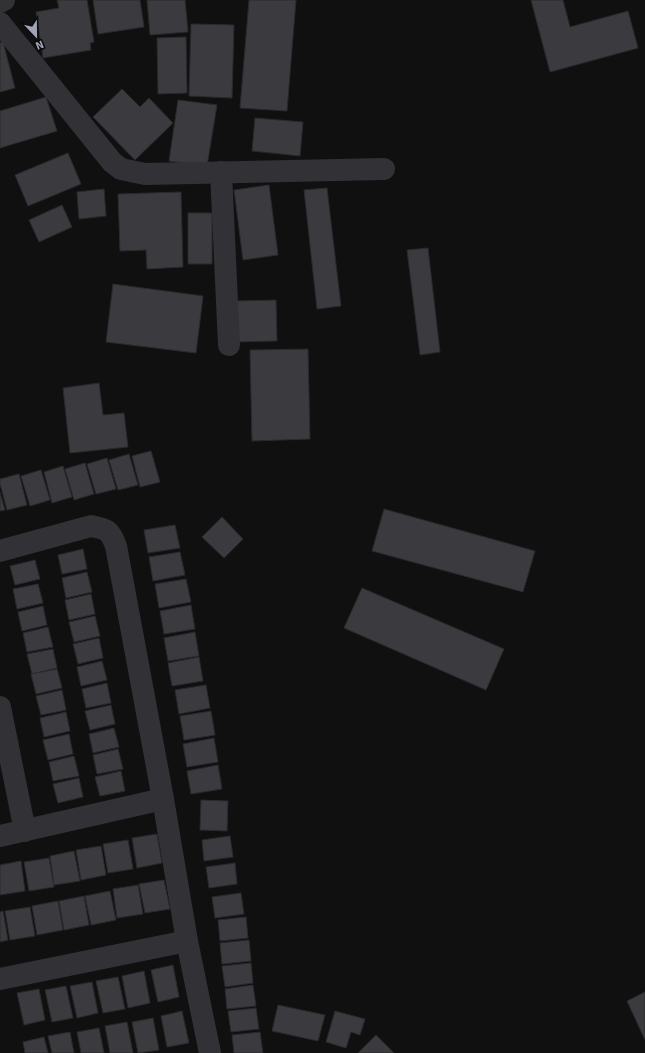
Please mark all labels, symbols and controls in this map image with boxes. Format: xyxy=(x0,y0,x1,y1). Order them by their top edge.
north arrow xyxy=(16,16,56,56)
text: N xyxy=(34,37,46,52)

